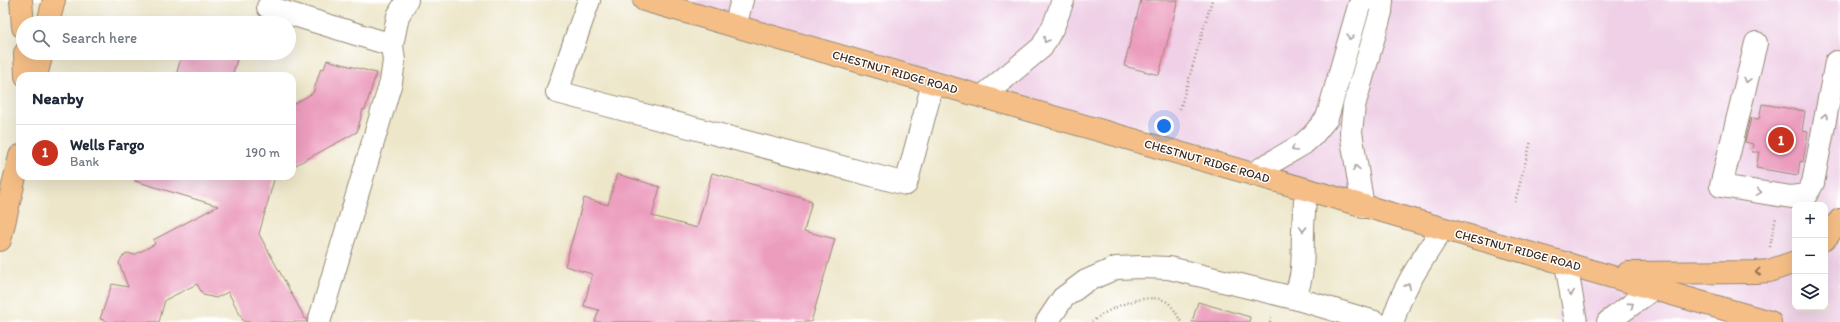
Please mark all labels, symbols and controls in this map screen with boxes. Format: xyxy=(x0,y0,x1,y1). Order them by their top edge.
search box xyxy=(16,16,296,60)
icon: search xyxy=(30,27,52,49)
text: Search here xyxy=(62,29,137,47)
one-way arrow xyxy=(1347,34,1355,40)
one-way arrow xyxy=(1043,36,1051,43)
street label: CHESTNUT RIDGE ROAD xyxy=(831,47,960,97)
one-way arrow xyxy=(1743,77,1751,84)
text: Nearby xyxy=(32,88,84,108)
one-way arrow xyxy=(1821,113,1829,119)
your location xyxy=(1154,116,1174,136)
pin: 1 xyxy=(1768,125,1794,155)
text: Wells Fargo xyxy=(70,136,144,154)
street label: CHESTNUT RIDGE ROAD xyxy=(1143,136,1272,186)
one-way arrow xyxy=(1291,144,1298,152)
text: 1 xyxy=(42,145,48,160)
text: 190 m xyxy=(245,145,280,160)
text: Bank xyxy=(70,154,99,169)
one-way arrow xyxy=(1353,165,1361,171)
one-way arrow xyxy=(1756,187,1762,196)
map controls xyxy=(1792,202,1828,310)
button: + xyxy=(1792,202,1828,238)
one-way arrow xyxy=(1299,226,1307,232)
street label: CHESTNUT RIDGE ROAD xyxy=(1454,226,1583,274)
button: − xyxy=(1792,238,1828,274)
one-way arrow xyxy=(1755,267,1761,276)
button: layers xyxy=(1792,274,1828,310)
one-way arrow xyxy=(1403,283,1411,290)
one-way arrow xyxy=(1566,289,1575,296)
one-way arrow xyxy=(1626,303,1633,310)

